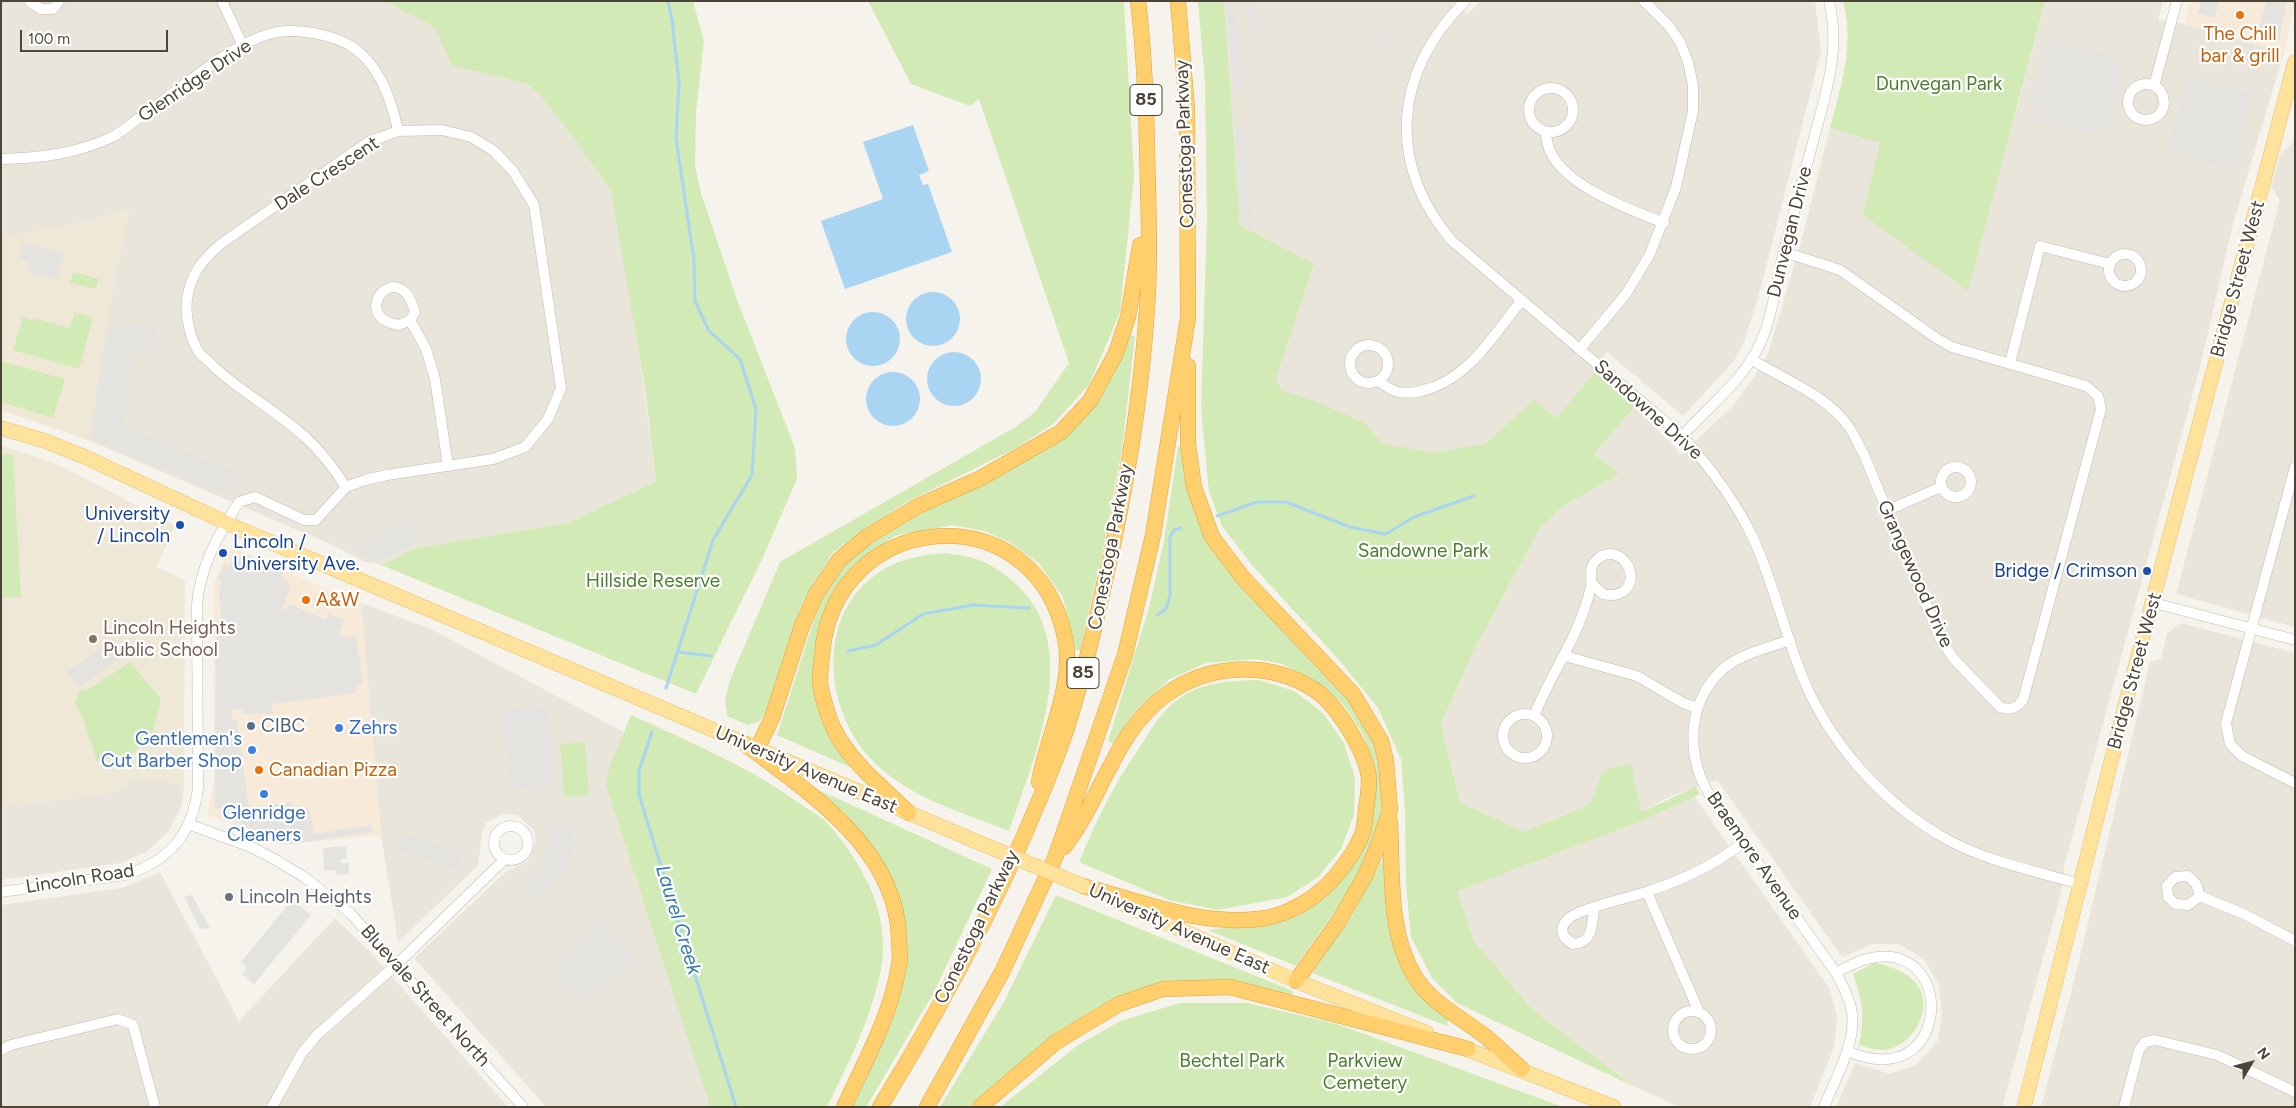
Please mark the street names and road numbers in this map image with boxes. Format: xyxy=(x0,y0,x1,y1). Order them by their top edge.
street label: Glenridge Drive xyxy=(134,35,256,127)
street label: Conestoga Parkway xyxy=(1171,59,1199,229)
road number: 85 xyxy=(1130,84,1162,116)
street label: Dale Crescent xyxy=(271,132,383,216)
street label: Dunvegan Drive xyxy=(1763,164,1817,300)
street label: Bridge Street West xyxy=(2206,198,2270,360)
street label: Sandowne Drive xyxy=(1589,355,1707,465)
street label: Conestoga Parkway xyxy=(1084,462,1138,632)
street label: Grangewood Drive xyxy=(1872,497,1958,651)
street label: Bridge Street West xyxy=(2103,590,2167,752)
road number: 85 xyxy=(1067,658,1099,688)
street label: University Avenue East xyxy=(711,721,901,819)
street label: Braemore Avenue xyxy=(1701,788,1807,924)
street label: Conestoga Parkway xyxy=(930,846,1024,1008)
street label: Lincoln Road xyxy=(24,859,136,899)
street label: University Avenue East xyxy=(1085,879,1273,979)
street label: Bluevale Street North xyxy=(355,920,495,1072)

